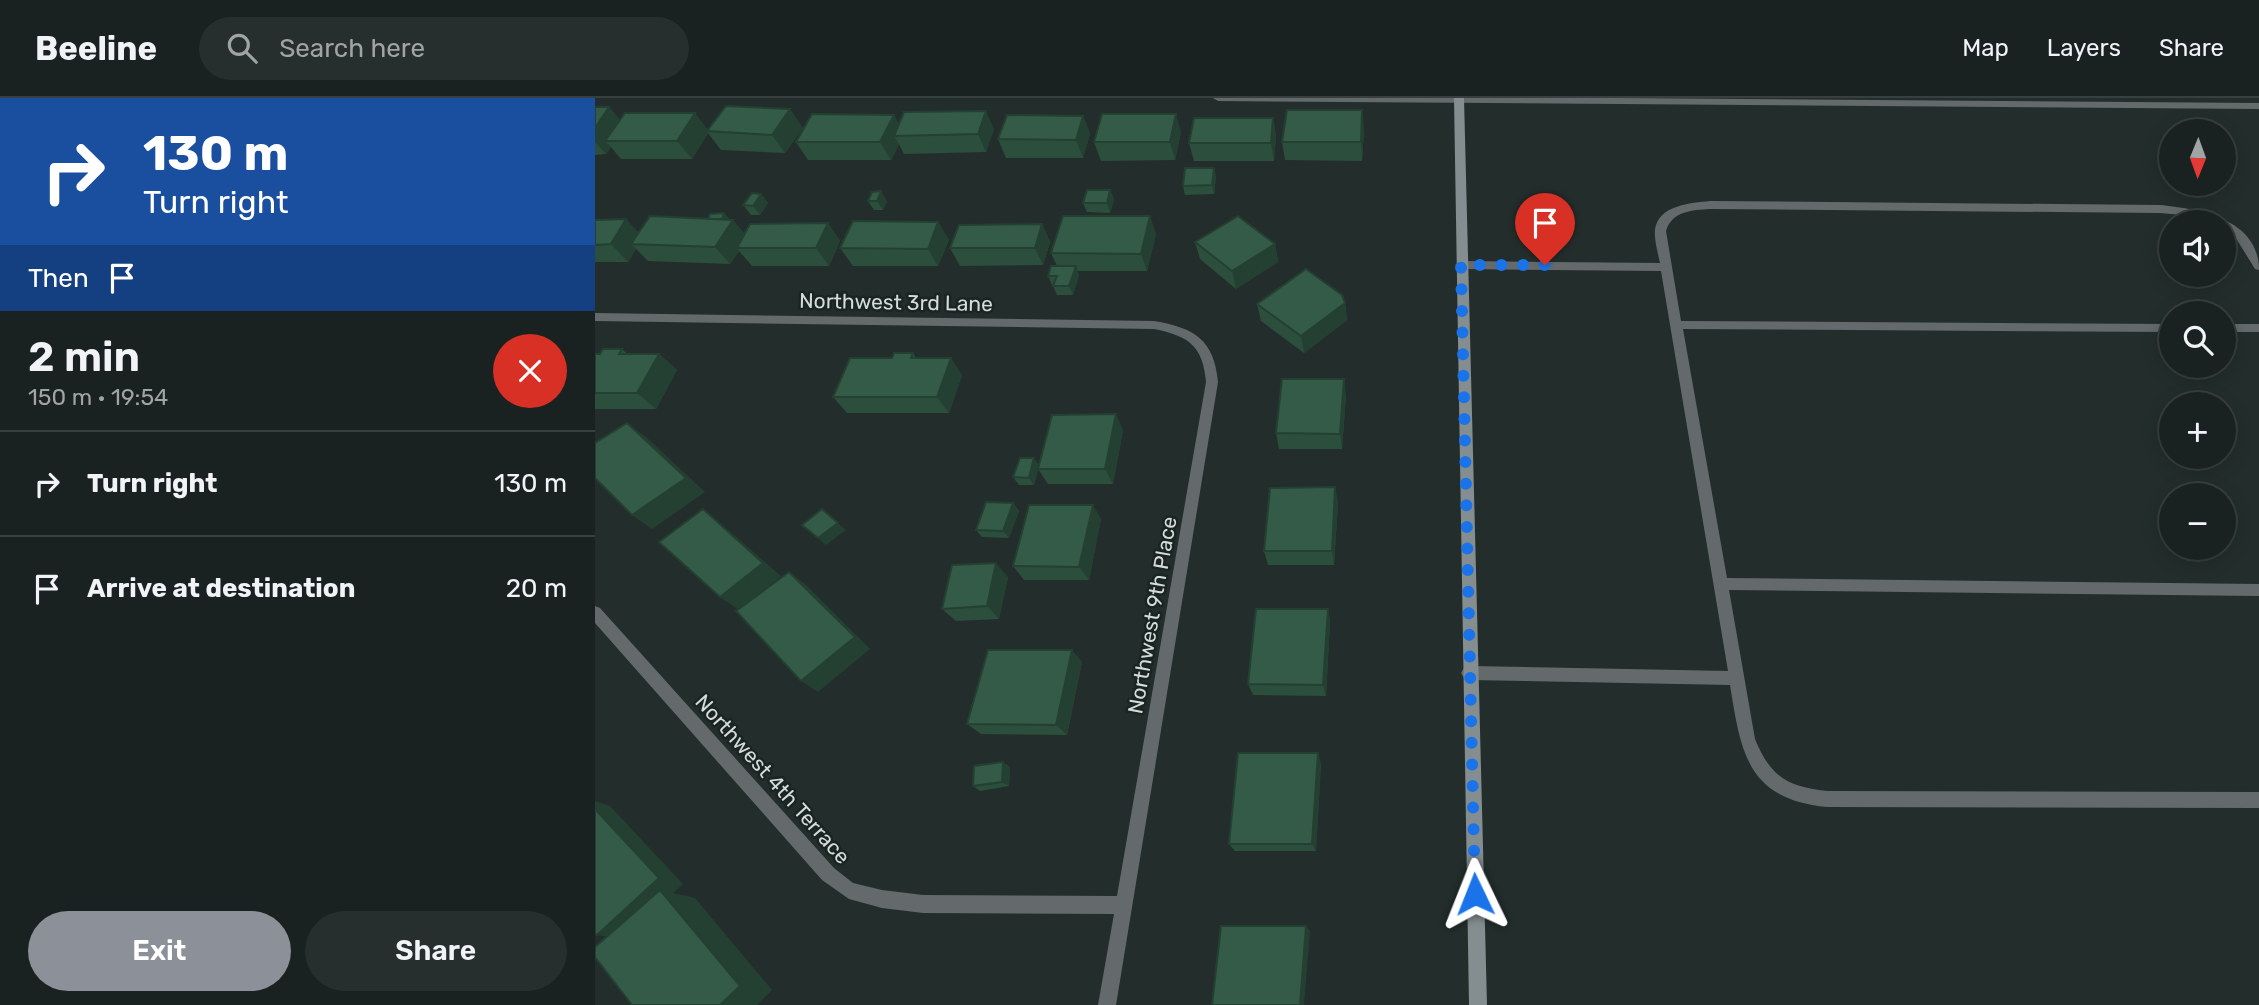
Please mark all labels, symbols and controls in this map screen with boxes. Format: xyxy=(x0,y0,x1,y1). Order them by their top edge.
search box xyxy=(199,17,689,80)
text: Beeline xyxy=(35,29,157,68)
icon: search xyxy=(223,29,261,67)
text: Search here xyxy=(279,33,425,64)
text: Map xyxy=(1962,34,2009,62)
text: Layers xyxy=(2047,34,2121,62)
text: Share xyxy=(2159,34,2224,62)
north arrow xyxy=(2159,119,2237,196)
map controls xyxy=(2159,119,2236,560)
text: 130 m xyxy=(143,124,288,182)
icon: right xyxy=(28,126,119,217)
text: Turn right xyxy=(143,183,288,221)
pin xyxy=(1515,193,1575,265)
icon: arrive xyxy=(1526,204,1564,242)
button: sound xyxy=(2159,210,2236,287)
icon: arrive xyxy=(103,259,141,297)
text: Then xyxy=(28,263,89,294)
street label: Northwest 3rd Lane xyxy=(799,288,993,316)
button: search xyxy=(2159,301,2236,378)
text: 2 min xyxy=(28,332,140,382)
button: close xyxy=(493,334,567,408)
text: 150 m · 19:54 xyxy=(28,383,168,411)
button: + xyxy=(2159,392,2236,469)
icon: right xyxy=(28,465,66,503)
text: Turn right xyxy=(87,468,217,499)
text: 130 m xyxy=(494,468,567,499)
button: − xyxy=(2159,483,2236,560)
street label: Northwest 9th Place xyxy=(1122,514,1182,716)
icon: arrive xyxy=(28,570,66,608)
text: Arrive at destination xyxy=(87,573,355,604)
text: 20 m xyxy=(506,573,567,604)
street label: Northwest 4th Terrace xyxy=(690,689,856,869)
position arrow xyxy=(1438,857,1512,931)
button: Exit xyxy=(28,911,291,991)
button: Share xyxy=(305,911,567,991)

